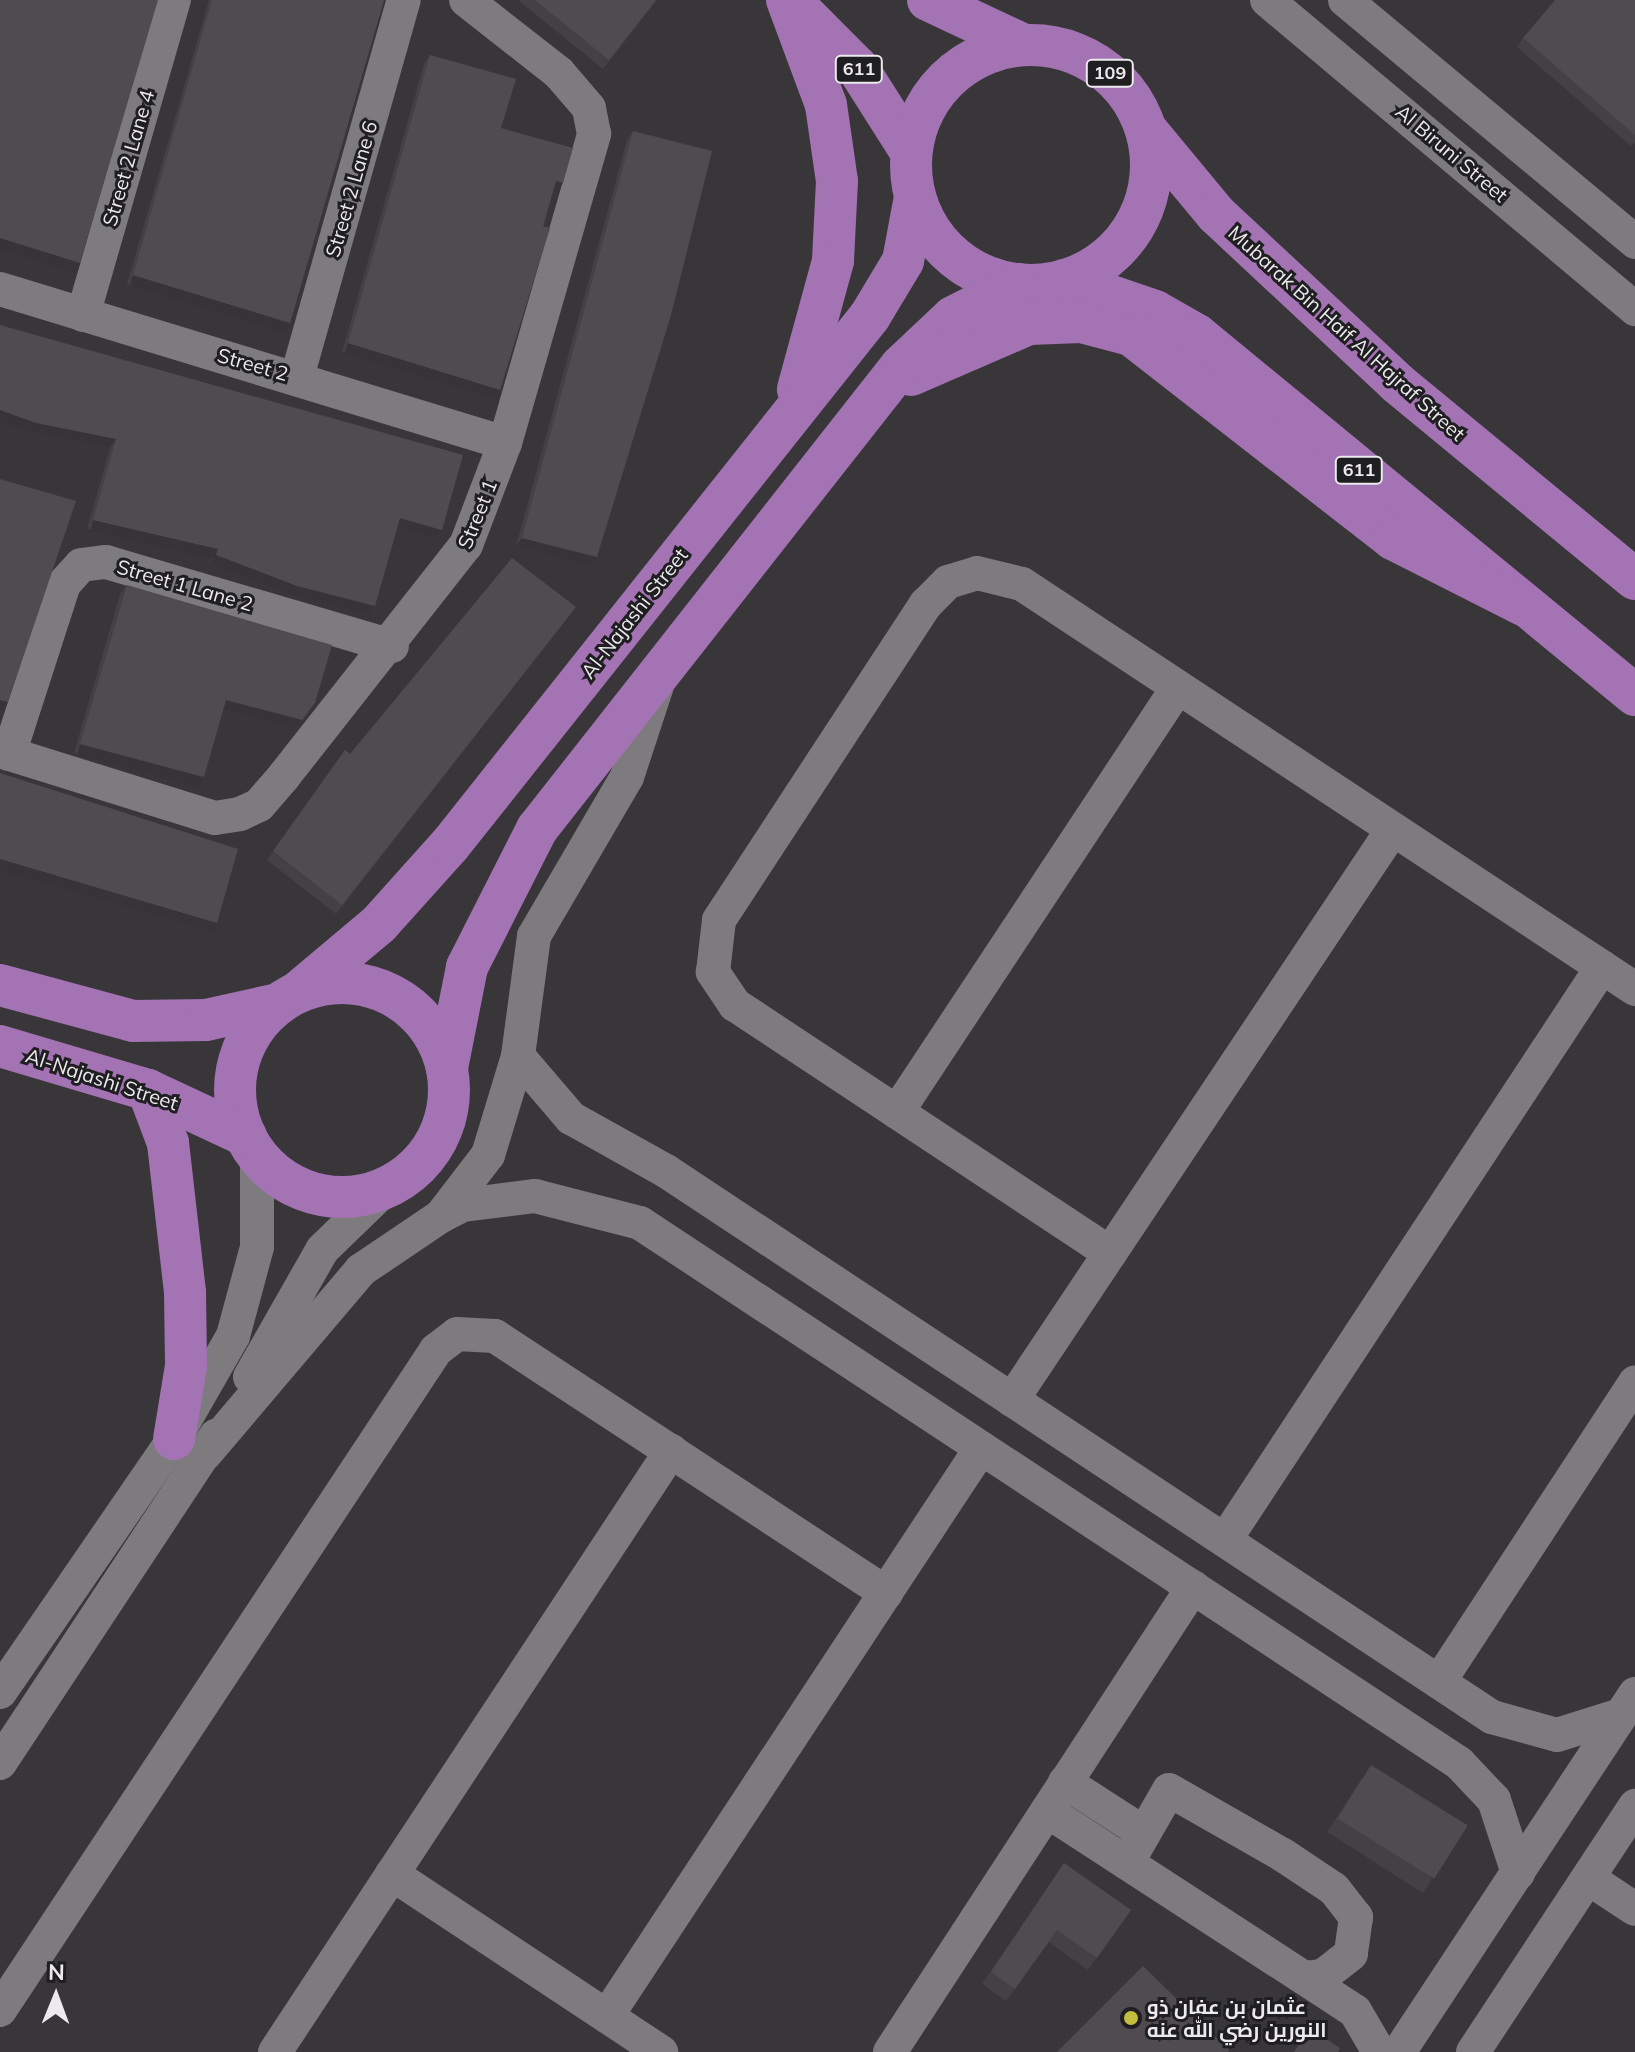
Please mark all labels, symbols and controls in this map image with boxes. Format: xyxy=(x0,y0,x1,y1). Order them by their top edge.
road number: 611 xyxy=(833,55,885,83)
road number: 109 xyxy=(1084,59,1136,87)
street label: Street 2 Lane 4 xyxy=(97,87,159,229)
street label: Al Biruni Street xyxy=(1391,99,1513,207)
street label: Street 2 Lane 6 xyxy=(320,118,382,260)
street label: Mubarak Bin Haif Al Hajraf Street xyxy=(1224,220,1470,446)
street label: Street 2 xyxy=(215,342,291,386)
road number: 611 xyxy=(1333,456,1385,484)
street label: Street 1 xyxy=(452,476,502,552)
street label: Al-Najashi Street xyxy=(576,543,692,683)
street label: Street 1 Lane 2 xyxy=(114,554,256,616)
street label: Al-Najashi Street xyxy=(23,1043,181,1115)
north arrow xyxy=(16,1956,96,2036)
text: N xyxy=(48,1958,65,1986)
place label: عثمان بن عفان ذو النورين رضي الله عنه xyxy=(1147,1994,1326,2041)
marker: عثمان بن عفان ذو النورين رضي الله عنه xyxy=(1122,2009,1140,2027)

